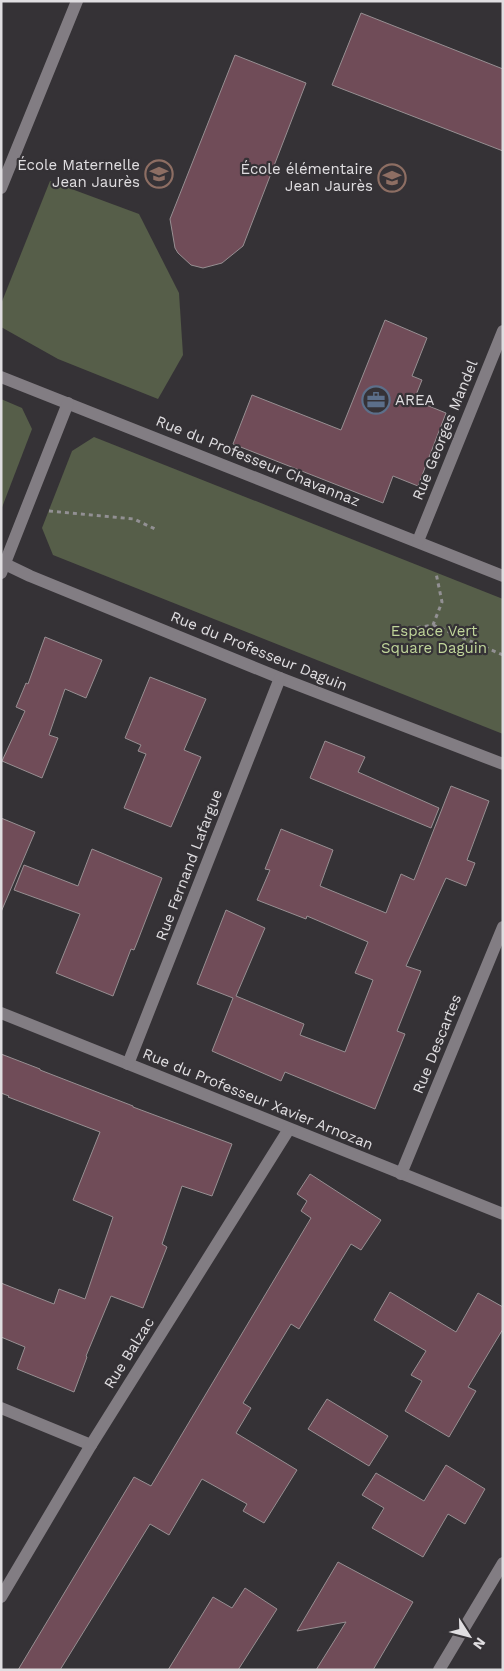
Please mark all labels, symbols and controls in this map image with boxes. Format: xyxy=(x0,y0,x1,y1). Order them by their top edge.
place label: École Maternelle Jean Jaurès xyxy=(17,156,140,191)
school or university icon: École Maternelle Jean Jaurès xyxy=(144,159,174,189)
place label: École élémentaire Jean Jaurès xyxy=(241,160,373,195)
school or university icon: École élémentaire Jean Jaurès xyxy=(377,163,407,193)
street label: Rue Georges Mandel xyxy=(409,357,482,503)
office icon: AREA xyxy=(361,385,391,415)
place label: AREA xyxy=(395,391,434,409)
street label: Rue du Professeur Chavannaz xyxy=(153,412,363,510)
street label: Rue du Professeur Daguin xyxy=(168,607,350,695)
park label: Espace Vert Square Daguin xyxy=(381,622,487,657)
street label: Rue Fernand Lafargue xyxy=(152,787,226,943)
street label: Rue Descartes xyxy=(409,992,465,1096)
street label: Rue du Professeur Xavier Arnozan xyxy=(140,1044,376,1154)
street label: Rue Balzac xyxy=(100,1314,158,1392)
north arrow xyxy=(444,1611,494,1661)
text: N xyxy=(470,1635,489,1653)

